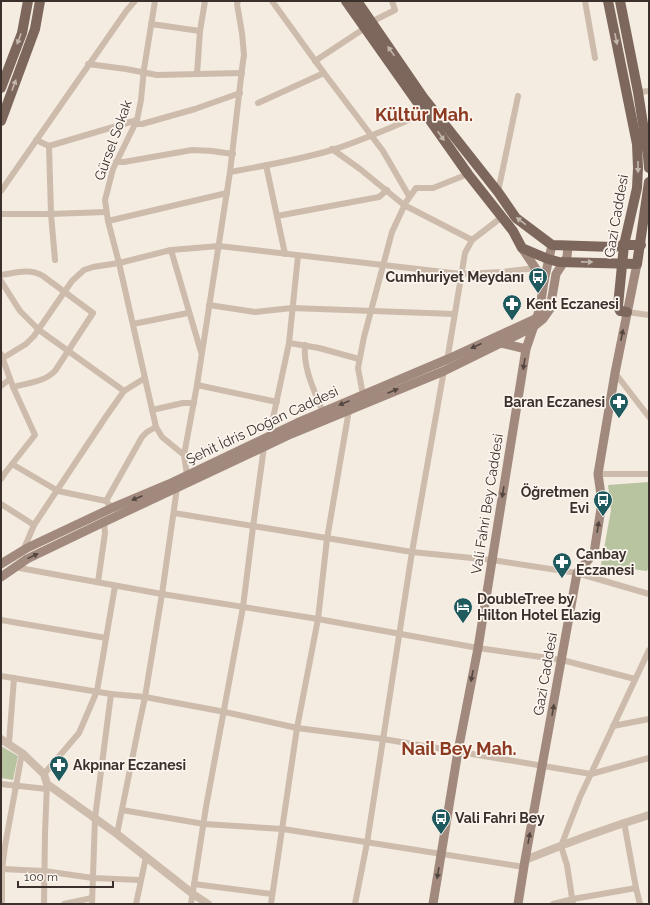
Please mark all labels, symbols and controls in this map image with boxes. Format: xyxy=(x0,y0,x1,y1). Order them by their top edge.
one-way arrow xyxy=(16,33,22,45)
one-way arrow xyxy=(613,33,619,45)
one-way arrow xyxy=(387,46,395,57)
one-way arrow xyxy=(12,78,18,90)
street label: Gürsel Sokak xyxy=(91,97,135,182)
district label: Kültür Mah. xyxy=(375,104,473,125)
one-way arrow xyxy=(437,131,445,141)
one-way arrow xyxy=(635,161,641,174)
street label: Gazi Caddesi xyxy=(601,173,631,259)
one-way arrow xyxy=(516,217,526,225)
one-way arrow xyxy=(581,259,593,266)
bus stop icon: Cumhuriyet Meydanı xyxy=(527,266,549,294)
place label: Cumhuriyet Meydanı xyxy=(385,269,524,285)
pharmacy icon: Kent Eczanesi xyxy=(501,293,523,321)
place label: Kent Eczanesi xyxy=(526,296,619,312)
one-way arrow xyxy=(620,329,626,341)
one-way arrow xyxy=(471,343,482,349)
one-way arrow xyxy=(521,358,527,370)
street label: Şehit İdris Doğan Caddesi xyxy=(183,381,340,467)
one-way arrow xyxy=(388,388,400,394)
pharmacy icon: Baran Eczanesi xyxy=(608,391,630,419)
place label: Baran Eczanesi xyxy=(504,394,605,410)
one-way arrow xyxy=(339,400,350,406)
street label: Vali Fahri Bey Caddesi xyxy=(468,432,506,576)
place label: Öğretmen Evi xyxy=(521,483,589,516)
one-way arrow xyxy=(500,486,506,498)
bus stop icon: Öğretmen Evi xyxy=(592,489,614,517)
one-way arrow xyxy=(130,495,142,501)
one-way arrow xyxy=(595,521,601,533)
place label: Canbay Eczanesi xyxy=(576,546,634,578)
pharmacy icon: Canbay Eczanesi xyxy=(551,551,573,579)
one-way arrow xyxy=(28,553,39,559)
place label: DoubleTree by Hilton Hotel Elazig xyxy=(477,591,601,623)
hotel icon: DoubleTree by Hilton Hotel Elazig xyxy=(452,596,474,624)
street label: Gazi Caddesi xyxy=(530,631,560,717)
one-way arrow xyxy=(469,670,475,682)
one-way arrow xyxy=(550,704,556,716)
district label: Nail Bey Mah. xyxy=(401,738,517,759)
pharmacy icon: Akpınar Eczanesi xyxy=(48,754,70,782)
place label: Akpınar Eczanesi xyxy=(73,757,186,773)
bus stop icon: Vali Fahri Bey xyxy=(430,807,452,835)
place label: Vali Fahri Bey xyxy=(455,810,545,826)
one-way arrow xyxy=(526,832,532,844)
scale bar xyxy=(18,863,113,889)
one-way arrow xyxy=(435,867,441,879)
text: 100 m xyxy=(24,870,58,884)

